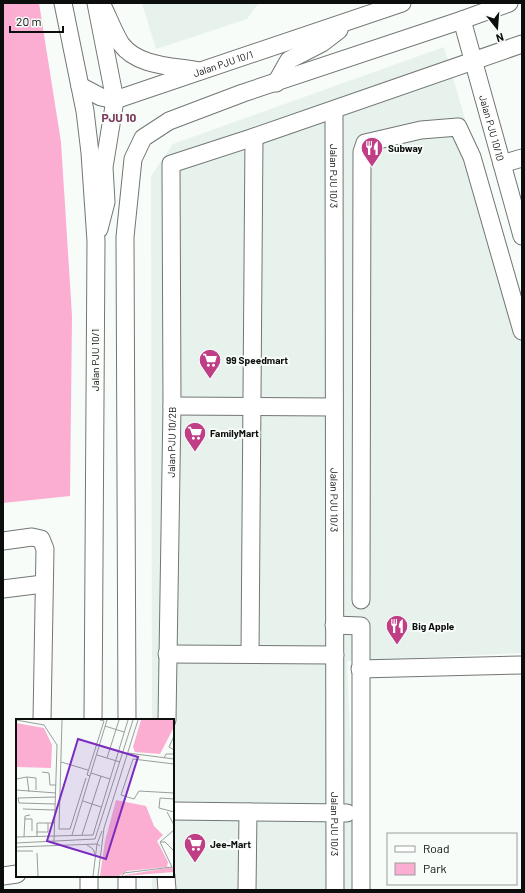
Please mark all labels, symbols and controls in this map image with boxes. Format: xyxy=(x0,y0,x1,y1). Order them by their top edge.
scale bar xyxy=(10,8,63,34)
north arrow xyxy=(477,8,517,48)
text: 20 m xyxy=(16,14,42,28)
text: N xyxy=(495,31,505,45)
street label: Jalan PJU 10/1 xyxy=(191,48,254,79)
street label: Jalan PJU 10/10 xyxy=(477,93,507,162)
district label: PJU 10 xyxy=(102,110,137,124)
restaurant icon: Subway xyxy=(359,135,385,168)
place label: Subway xyxy=(388,142,423,154)
street label: Jalan PJU 10/3 xyxy=(328,144,340,208)
street label: Jalan PJU 10/1 xyxy=(89,329,101,391)
supermarket icon: 99 Speedmart xyxy=(197,347,223,380)
place label: 99 Speedmart xyxy=(226,354,288,366)
street label: Jalan PJU 10/2B xyxy=(165,407,178,477)
supermarket icon: FamilyMart xyxy=(182,420,208,453)
place label: FamilyMart xyxy=(210,427,259,439)
street label: Jalan PJU 10/3 xyxy=(328,468,341,532)
restaurant icon: Big Apple xyxy=(384,613,410,646)
place label: Big Apple xyxy=(412,620,455,632)
inset map xyxy=(16,719,174,877)
street label: Jalan PJU 10/3 xyxy=(329,792,341,856)
supermarket icon: Jee-Mart xyxy=(182,831,208,864)
legend xyxy=(387,833,517,885)
place label: Jee-Mart xyxy=(210,838,251,850)
text: Road xyxy=(423,841,450,855)
text: Park xyxy=(423,861,447,875)

